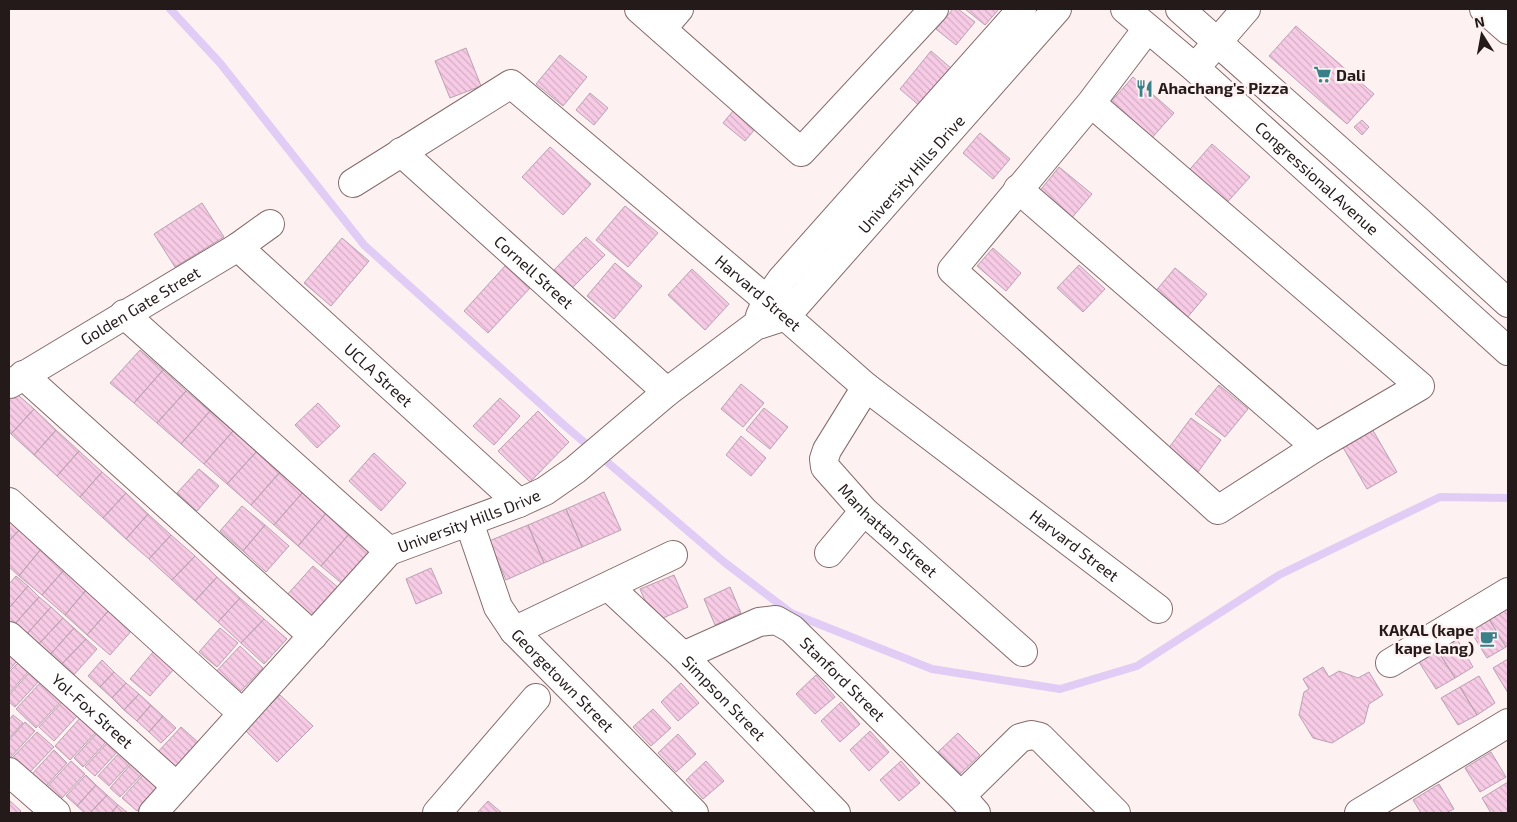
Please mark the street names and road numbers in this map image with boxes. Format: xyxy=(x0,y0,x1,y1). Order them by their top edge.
street label: University Hills Drive xyxy=(854,111,968,237)
street label: Congressional Avenue xyxy=(1252,117,1383,239)
street label: Cornell Street xyxy=(491,231,578,312)
street label: Harvard Street xyxy=(712,251,805,334)
street label: Golden Gate Street xyxy=(77,262,203,349)
street label: UCLA Street xyxy=(341,339,417,410)
street label: Manhattan Street xyxy=(835,479,942,581)
street label: University Hills Drive xyxy=(395,485,543,556)
street label: Harvard Street xyxy=(1027,505,1123,585)
street label: Georgetown Street xyxy=(508,624,618,735)
street label: Stanford Street xyxy=(797,633,889,725)
street label: Simpson Street xyxy=(679,651,770,744)
street label: Yol-Fox Street xyxy=(48,669,137,752)

